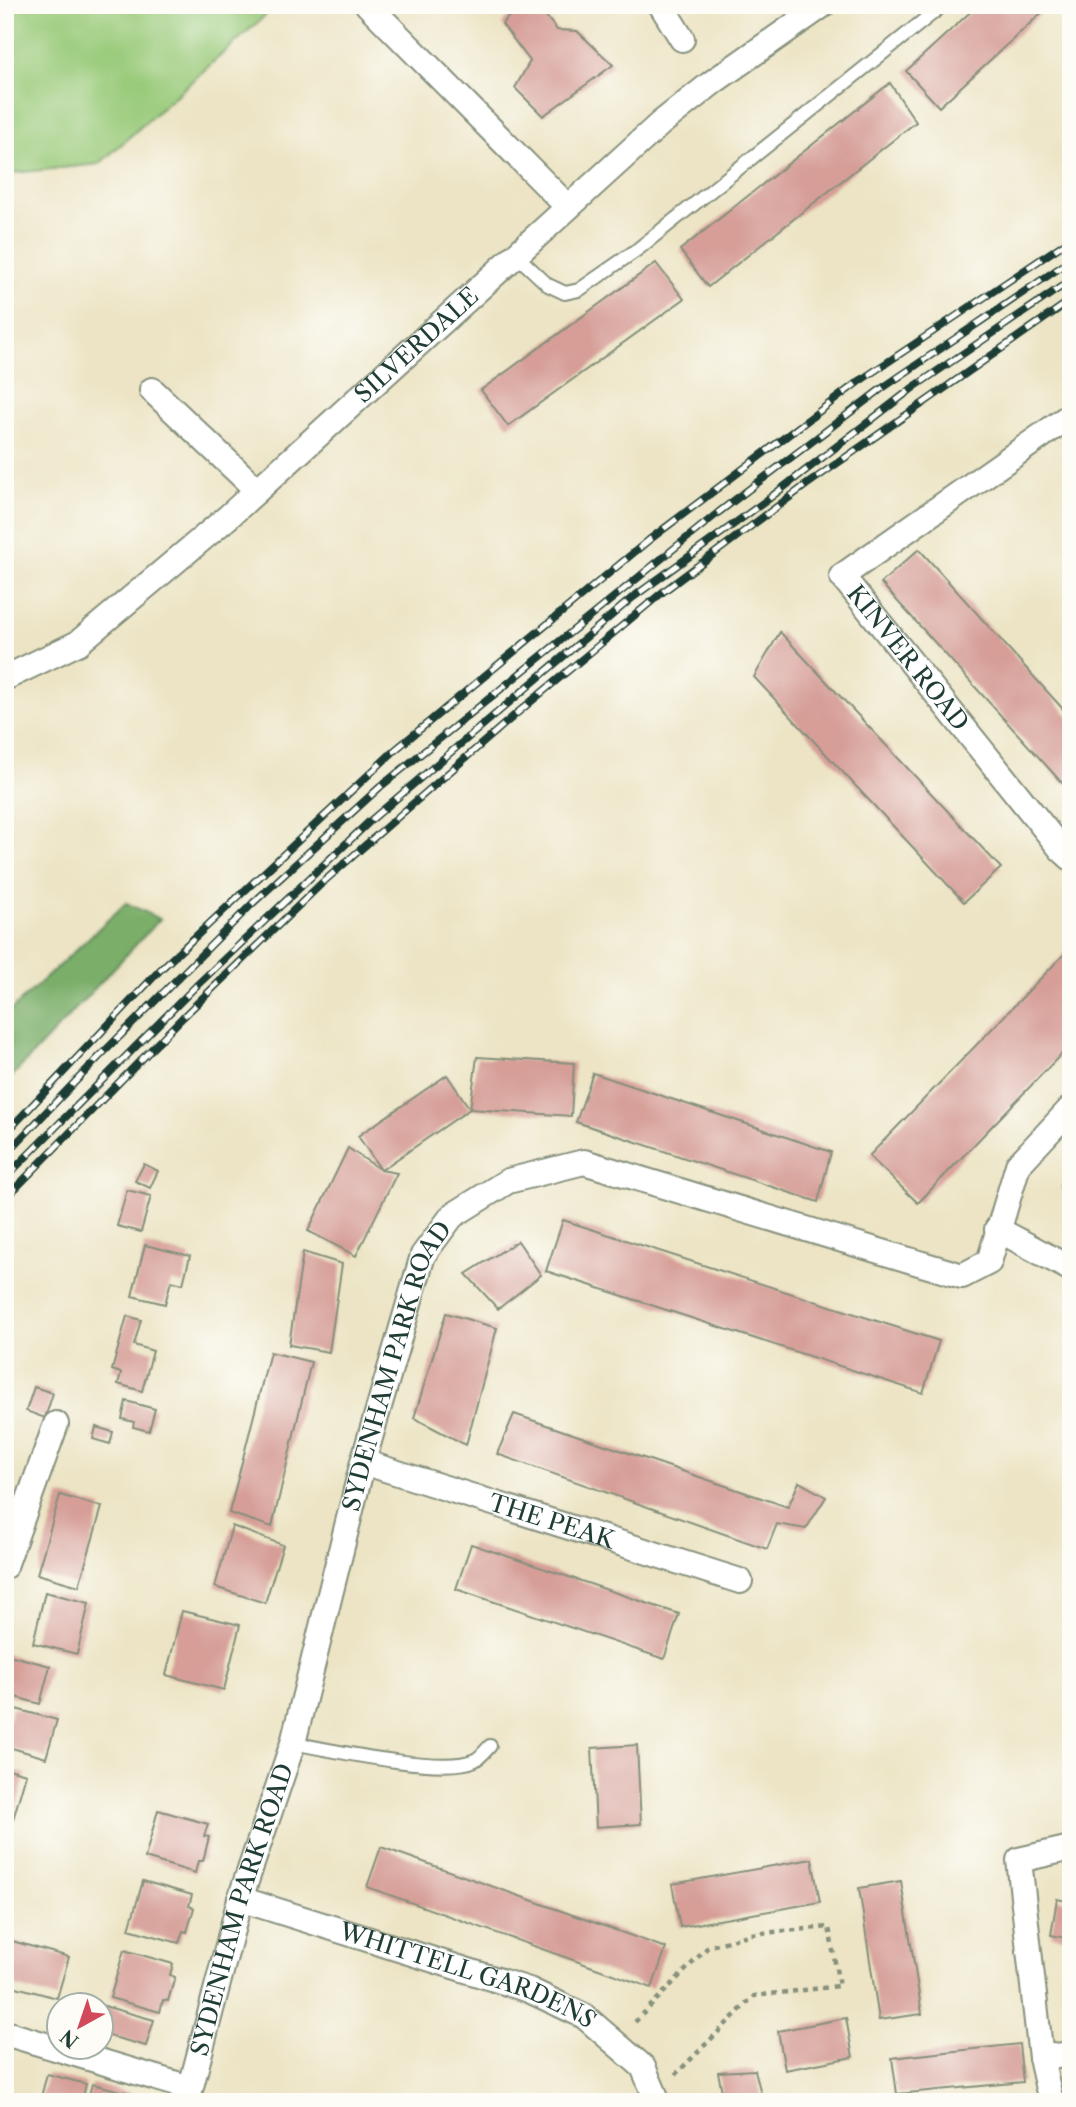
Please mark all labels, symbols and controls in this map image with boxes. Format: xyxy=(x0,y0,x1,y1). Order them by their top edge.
street label: SILVERDALE xyxy=(348,281,484,409)
street label: KINVER ROAD xyxy=(841,579,975,736)
street label: SYDENHAM PARK ROAD xyxy=(336,1215,457,1514)
street label: THE PEAK xyxy=(485,1488,620,1555)
street label: SYDENHAM PARK ROAD xyxy=(185,1760,299,2059)
street label: WHITTELL GARDENS xyxy=(335,1916,602,2034)
north arrow xyxy=(46,1992,116,2062)
text: N xyxy=(56,2025,83,2053)

